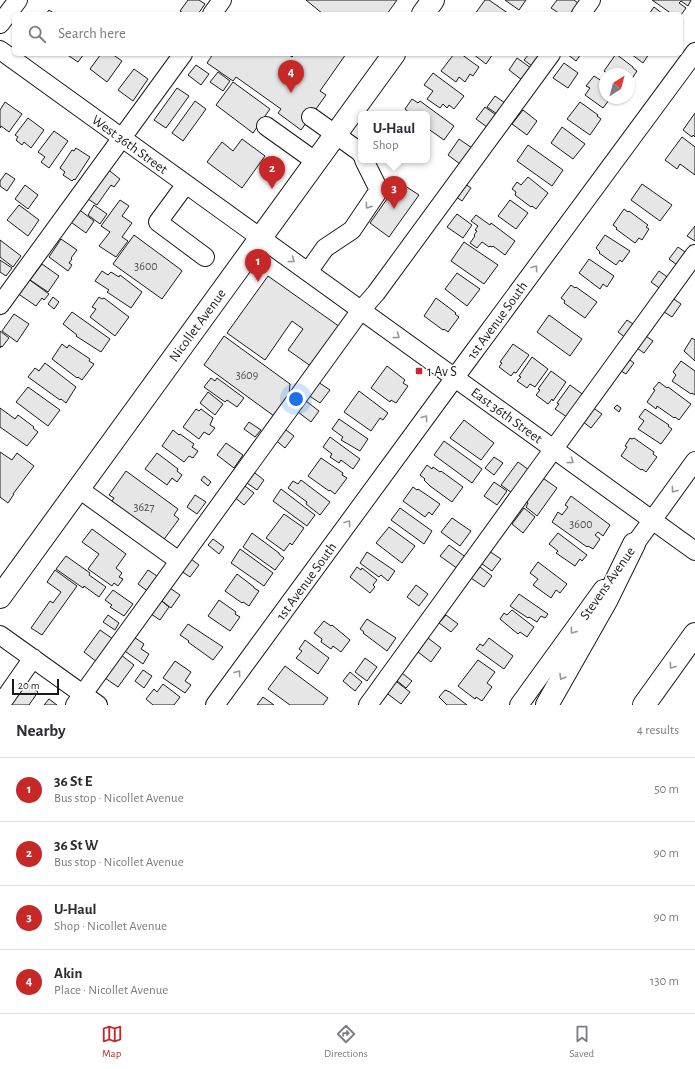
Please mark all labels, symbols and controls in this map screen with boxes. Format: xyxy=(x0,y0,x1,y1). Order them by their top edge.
search box xyxy=(12,12,683,56)
icon: search xyxy=(26,23,48,45)
text: Search here xyxy=(58,26,126,41)
pin: 4 xyxy=(278,60,304,93)
north arrow xyxy=(599,68,635,104)
popup xyxy=(358,111,430,163)
street label: West 36th Street xyxy=(89,113,170,177)
text: U-Haul xyxy=(373,121,415,136)
text: Shop xyxy=(373,139,399,152)
pin: 2 xyxy=(259,156,285,189)
pin: 3 xyxy=(381,176,407,209)
one-way arrow xyxy=(365,202,373,209)
pin: 1 xyxy=(245,249,271,282)
one-way arrow xyxy=(287,255,294,262)
house number: 3600 xyxy=(134,260,158,272)
one-way arrow xyxy=(530,266,537,273)
street label: 1st Avenue South xyxy=(465,279,531,362)
street label: Nicollet Avenue xyxy=(167,287,229,365)
one-way arrow xyxy=(393,331,400,338)
place label: 1 Av S xyxy=(427,365,457,379)
marker: 1 Av S xyxy=(414,366,424,376)
house number: 3609 xyxy=(236,369,259,381)
street label: East 36th Street xyxy=(468,385,545,447)
your location xyxy=(286,389,306,409)
one-way arrow xyxy=(420,416,427,423)
one-way arrow xyxy=(566,456,573,463)
one-way arrow xyxy=(671,486,678,493)
house number: 3627 xyxy=(133,501,155,513)
house number: 3600 xyxy=(569,518,593,530)
one-way arrow xyxy=(343,521,350,528)
street label: 1st Avenue South xyxy=(274,540,340,623)
street label: Stevens Avenue xyxy=(578,545,638,622)
one-way arrow xyxy=(571,627,578,634)
one-way arrow xyxy=(669,662,677,669)
one-way arrow xyxy=(234,671,241,678)
one-way arrow xyxy=(560,673,567,680)
scale bar xyxy=(12,677,59,696)
text: 20 m xyxy=(18,680,39,691)
text: Nearby xyxy=(16,722,66,739)
text: 4 results xyxy=(637,724,679,737)
text: 36 St E xyxy=(54,774,92,789)
text: 1 xyxy=(27,783,31,796)
text: 50 m xyxy=(654,783,679,796)
text: Bus stop · Nicollet Avenue xyxy=(54,792,184,805)
text: 36 St W xyxy=(54,838,98,853)
text: 2 xyxy=(26,847,32,860)
text: 90 m xyxy=(653,847,679,860)
text: Bus stop · Nicollet Avenue xyxy=(54,856,184,869)
text: U-Haul xyxy=(54,902,96,917)
text: 3 xyxy=(26,911,32,924)
text: 90 m xyxy=(653,911,679,924)
text: Shop · Nicollet Avenue xyxy=(54,920,167,933)
text: Akin xyxy=(54,966,82,981)
text: 4 xyxy=(26,975,32,988)
text: 130 m xyxy=(650,975,679,988)
text: Place · Nicollet Avenue xyxy=(54,984,168,997)
tab: Map xyxy=(101,1023,123,1060)
tab: Directions xyxy=(324,1023,368,1060)
tab: Saved xyxy=(569,1023,594,1060)

